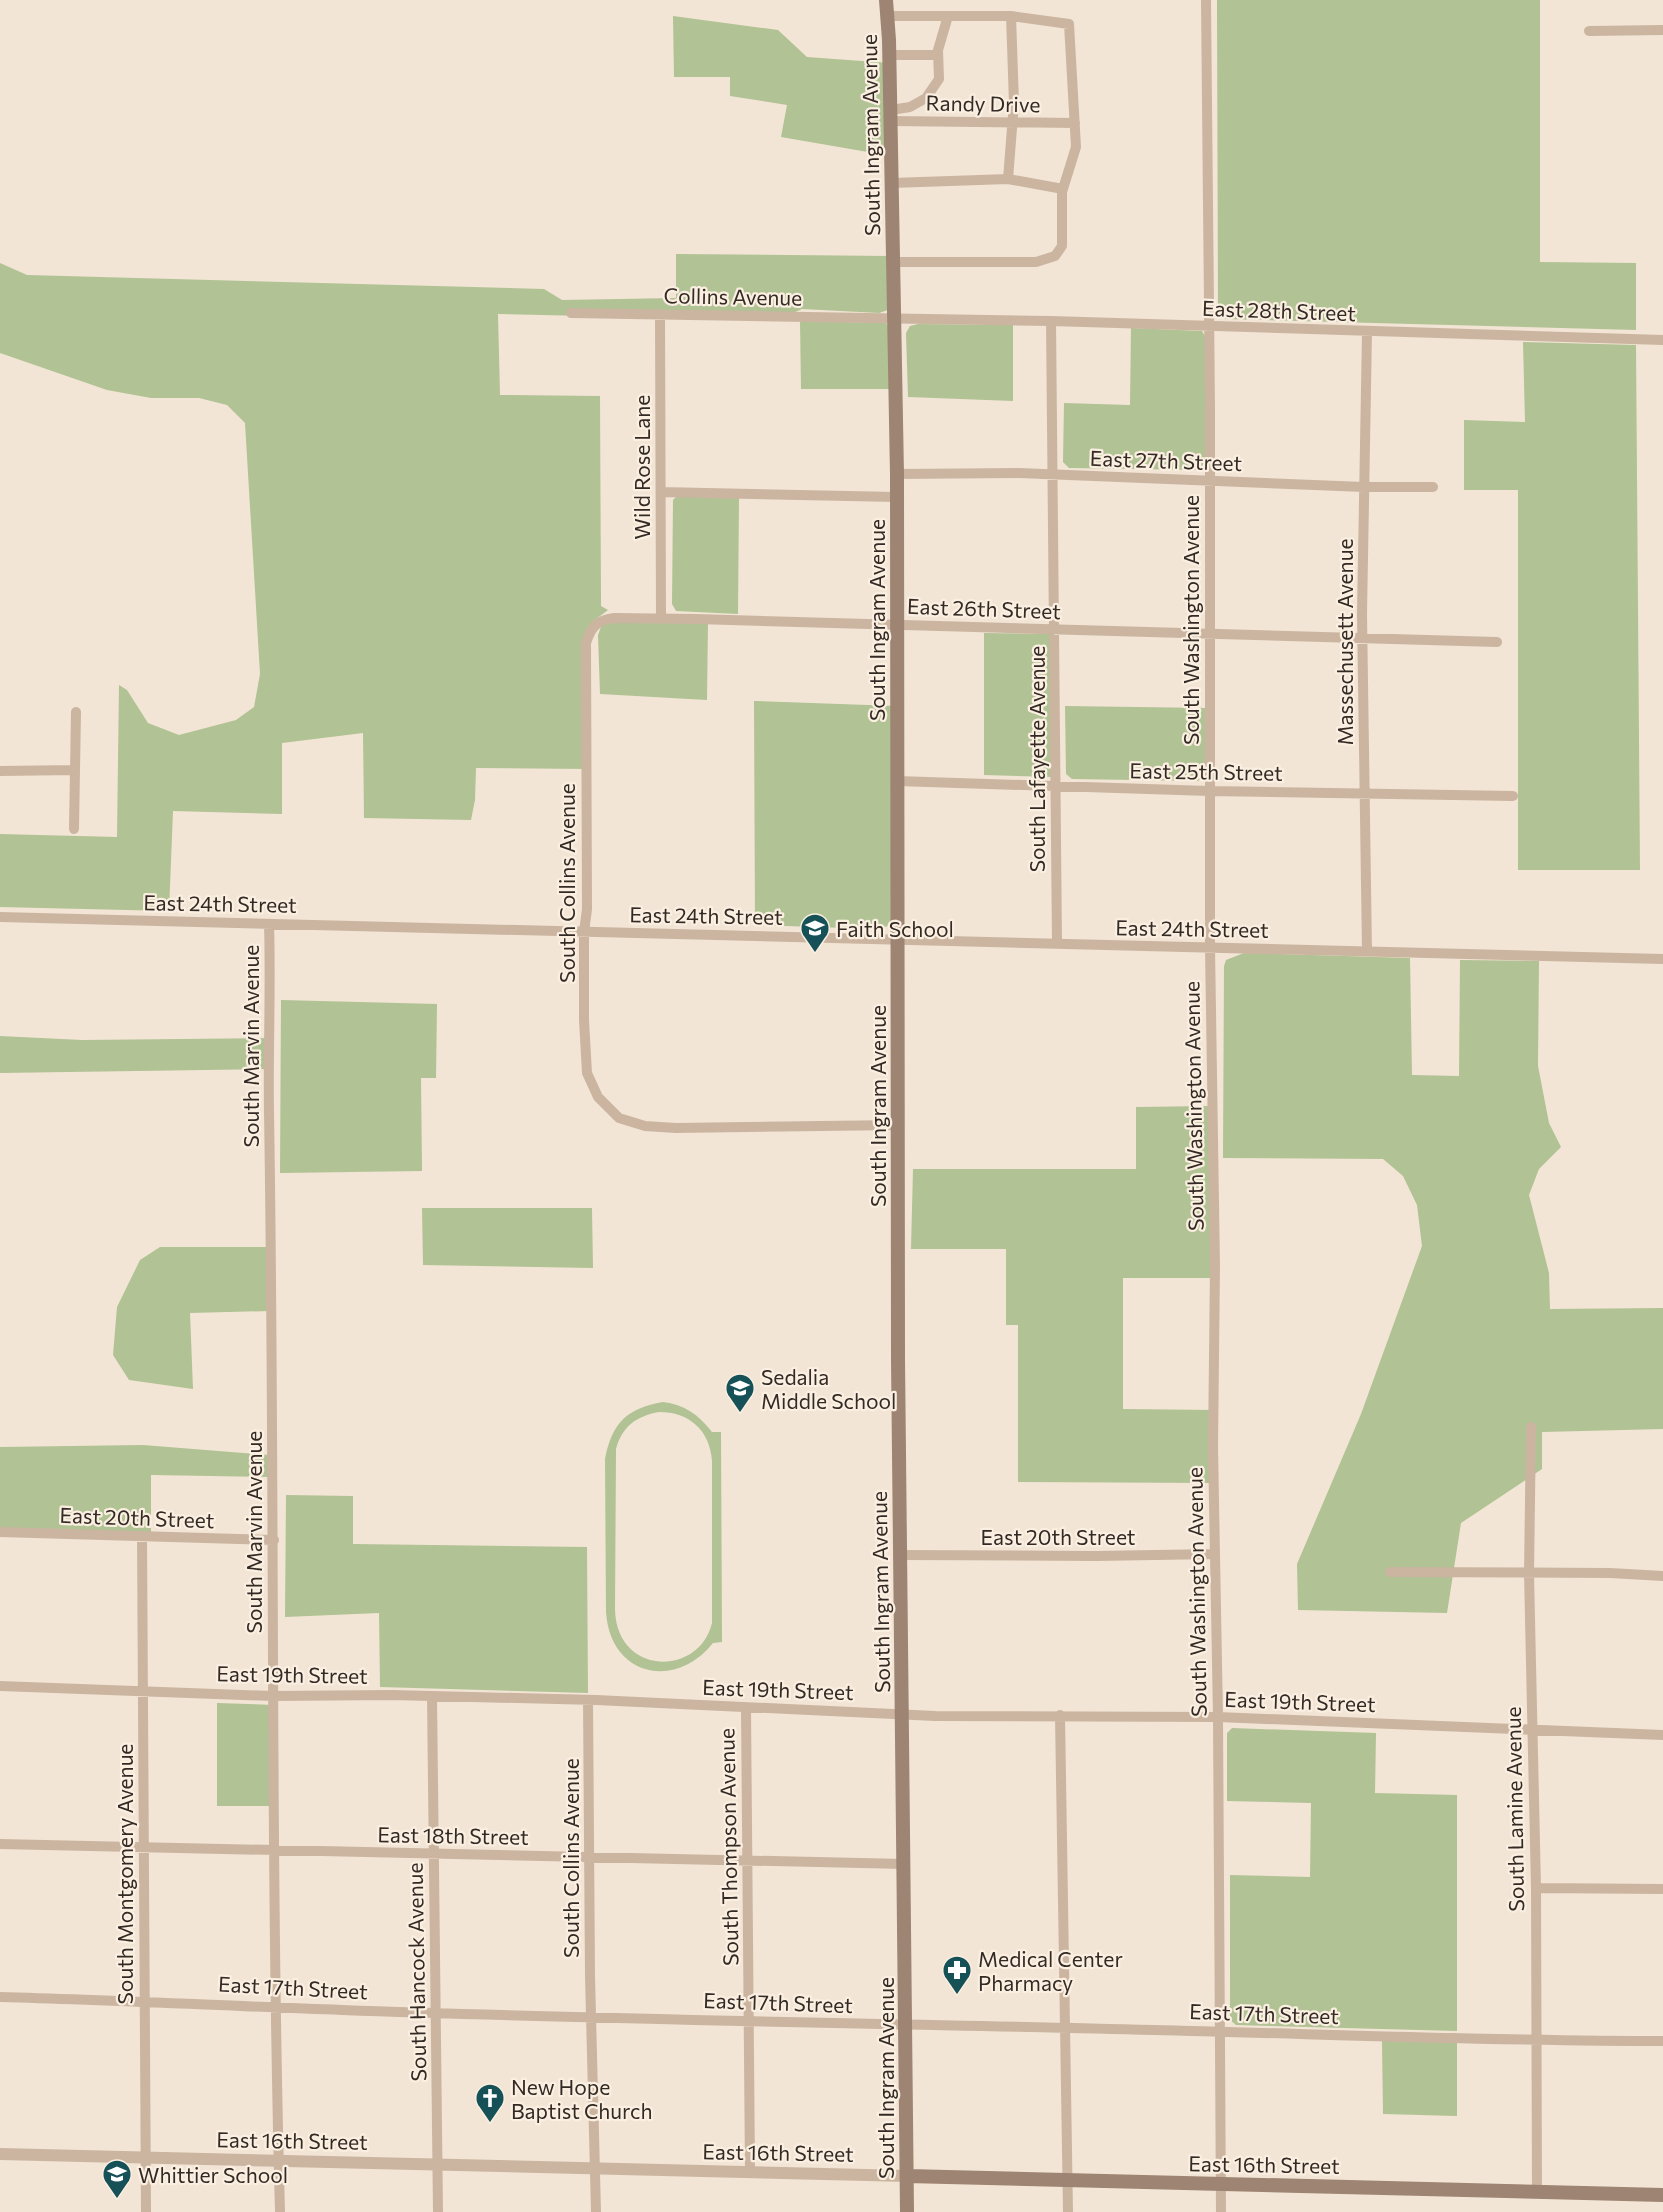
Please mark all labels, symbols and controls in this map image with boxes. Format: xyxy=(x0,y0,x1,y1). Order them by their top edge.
street label: South Ingram Avenue xyxy=(856,34,884,236)
street label: Randy Drive xyxy=(925,90,1041,116)
street label: Collins Avenue xyxy=(663,282,803,310)
street label: East 28th Street xyxy=(1202,295,1356,325)
street label: Wild Rose Lane xyxy=(629,395,654,539)
street label: East 27th Street xyxy=(1089,445,1243,475)
street label: South Washington Avenue xyxy=(1178,495,1203,745)
street label: South Ingram Avenue xyxy=(864,519,889,721)
street label: Massechusett Avenue xyxy=(1332,539,1357,745)
street label: East 26th Street xyxy=(907,593,1061,623)
street label: South Lafayette Avenue xyxy=(1024,646,1049,872)
street label: East 25th Street xyxy=(1129,757,1283,785)
street label: South Collins Avenue xyxy=(554,783,579,983)
street label: East 24th Street xyxy=(143,889,297,917)
street label: East 24th Street xyxy=(629,901,783,929)
school or university icon: Faith School xyxy=(799,912,831,954)
street label: East 24th Street xyxy=(1115,914,1269,942)
place label: Faith School xyxy=(836,916,954,941)
street label: South Marvin Avenue xyxy=(238,945,263,1147)
street label: South Washington Avenue xyxy=(1178,981,1208,1231)
street label: South Ingram Avenue xyxy=(865,1005,890,1207)
place label: Sedalia Middle School xyxy=(761,1364,896,1413)
school or university icon: Sedalia Middle School xyxy=(724,1372,756,1414)
street label: South Marvin Avenue xyxy=(241,1431,266,1633)
street label: South Washington Avenue xyxy=(1181,1467,1211,1717)
street label: South Ingram Avenue xyxy=(866,1491,894,1693)
street label: East 20th Street xyxy=(59,1502,215,1532)
street label: East 20th Street xyxy=(981,1524,1135,1549)
street label: East 19th Street xyxy=(216,1660,368,1688)
street label: East 19th Street xyxy=(702,1674,854,1704)
street label: East 19th Street xyxy=(1224,1686,1376,1716)
street label: South Lamine Avenue xyxy=(1500,1706,1528,1912)
street label: South Thompson Avenue xyxy=(713,1728,743,1966)
street label: South Montgomery Avenue xyxy=(112,1744,137,2004)
street label: South Collins Avenue xyxy=(558,1758,583,1958)
street label: East 18th Street xyxy=(377,1821,529,1849)
street label: South Hancock Avenue xyxy=(402,1862,430,2082)
place label: Medical Center Pharmacy xyxy=(978,1946,1123,1995)
pharmacy icon: Medical Center Pharmacy xyxy=(941,1954,973,1996)
street label: East 17th Street xyxy=(218,1971,368,2003)
street label: South Ingram Avenue xyxy=(873,1977,898,2179)
street label: East 17th Street xyxy=(703,1987,853,2017)
street label: East 17th Street xyxy=(1189,1998,1339,2028)
place label: New Hope Baptist Church xyxy=(511,2074,653,2123)
church icon: New Hope Baptist Church xyxy=(474,2082,506,2124)
street label: East 16th Street xyxy=(216,2126,368,2154)
street label: East 16th Street xyxy=(702,2138,854,2166)
street label: East 16th Street xyxy=(1188,2150,1340,2178)
school or university icon: Whittier School xyxy=(101,2158,133,2200)
place label: Whittier School xyxy=(138,2162,288,2187)

